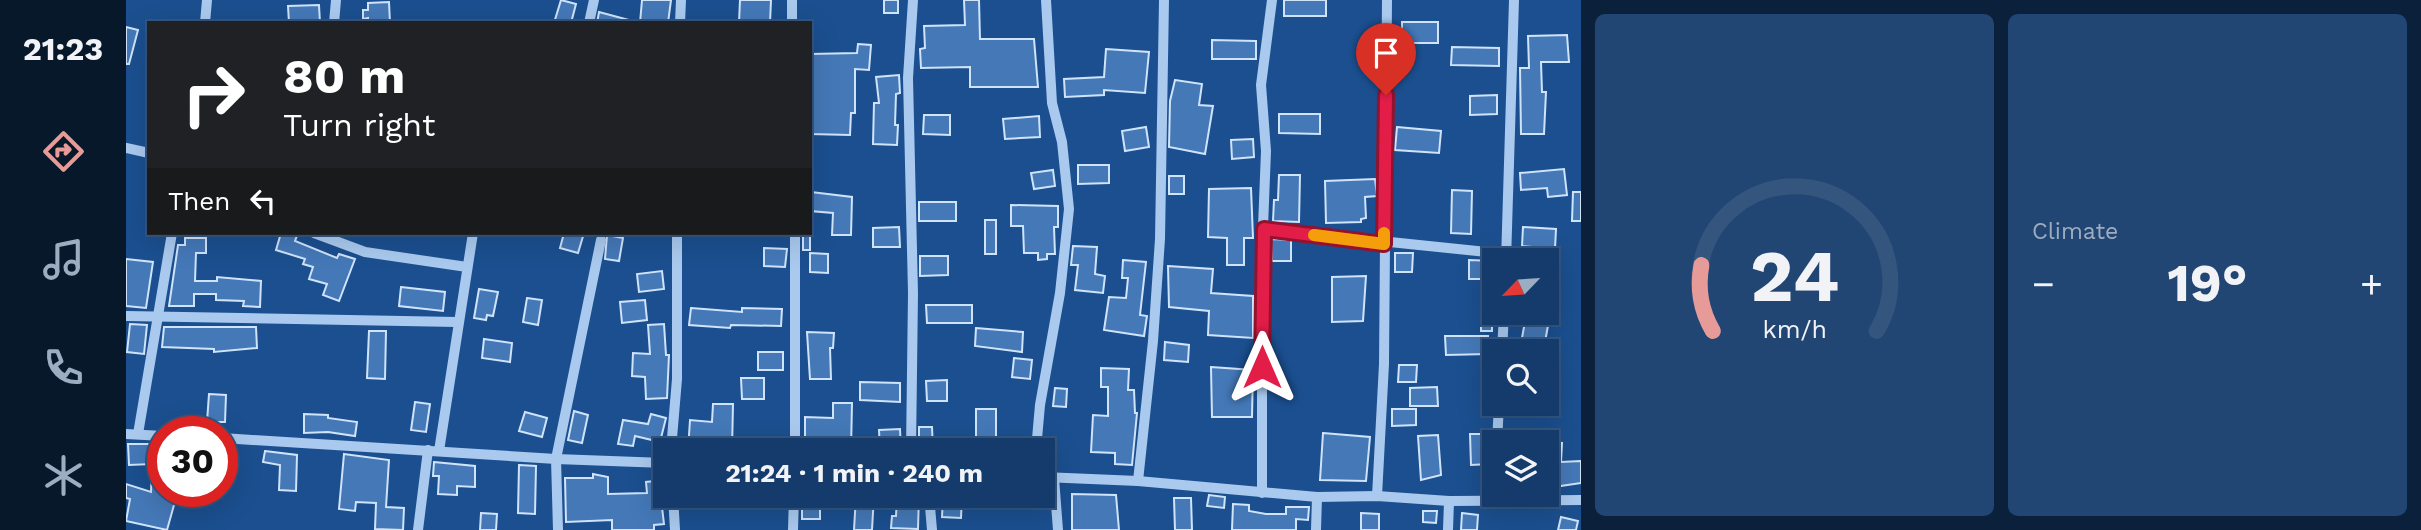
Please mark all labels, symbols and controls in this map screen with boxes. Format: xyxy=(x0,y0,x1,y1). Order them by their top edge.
pin xyxy=(1356,23,1416,95)
text: 21:23 xyxy=(23,30,103,68)
icon: arrive xyxy=(1367,34,1405,72)
text: 80 m xyxy=(283,47,405,105)
icon: right xyxy=(168,49,259,140)
text: Turn right xyxy=(283,106,435,144)
icon: directions xyxy=(39,127,88,176)
icon: left xyxy=(244,182,282,220)
text: Then xyxy=(168,186,230,216)
text: Climate xyxy=(2032,218,2118,245)
text: 24 xyxy=(1750,233,1839,319)
icon: music xyxy=(39,235,88,284)
north arrow xyxy=(1482,248,1559,326)
map controls xyxy=(1482,248,1559,507)
text: 19° xyxy=(2167,253,2248,314)
text: − xyxy=(2032,262,2055,306)
text: + xyxy=(2360,262,2383,306)
text: km/h xyxy=(1762,315,1827,344)
position arrow xyxy=(1225,330,1299,404)
button: search xyxy=(1482,339,1559,416)
icon: phone xyxy=(39,343,88,392)
speed limit sign: 30 xyxy=(147,416,238,507)
button: layers xyxy=(1482,430,1559,507)
icon: climate xyxy=(39,451,88,500)
text: 21:24 · 1 min · 240 m xyxy=(725,458,983,488)

